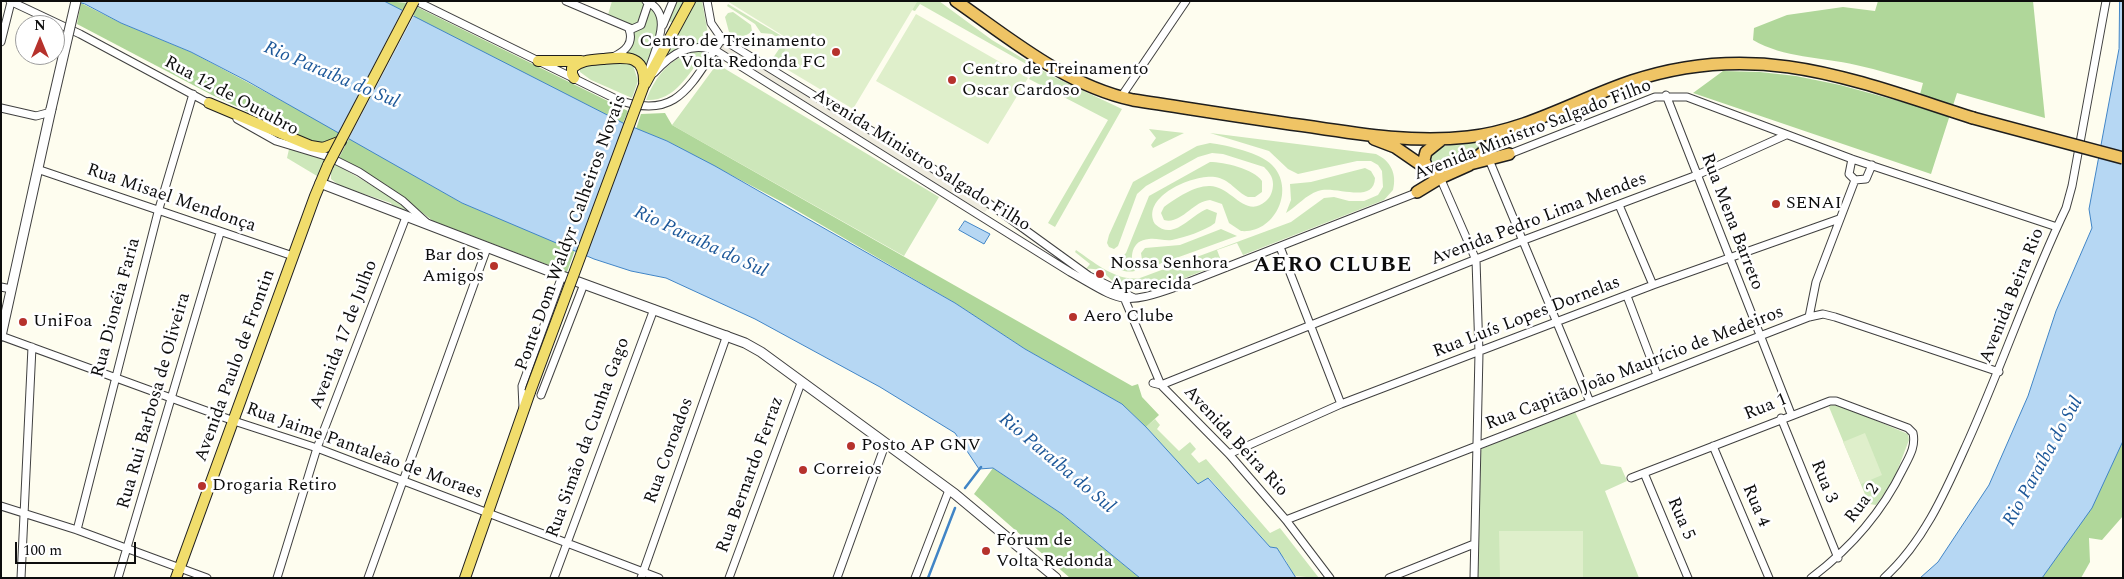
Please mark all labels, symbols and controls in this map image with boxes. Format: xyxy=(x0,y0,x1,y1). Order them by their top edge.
north arrow xyxy=(15,15,65,65)
text: N xyxy=(34,15,46,36)
place label: Centro de Treinamento Volta Redonda FC xyxy=(640,31,826,74)
water label: Rio Paraíba do Sul xyxy=(260,37,402,115)
marker: Centro de Treinamento Volta Redonda FC xyxy=(830,46,842,58)
street label: Rua 12 de Outubro xyxy=(160,52,302,142)
place label: Centro de Treinamento Oscar Cardoso xyxy=(962,59,1148,102)
marker: Centro de Treinamento Oscar Cardoso xyxy=(946,74,958,86)
street label: Avenida Ministro Salgado Filho xyxy=(1411,76,1655,186)
street label: Avenida Ministro Salgado Filho xyxy=(808,85,1034,237)
street label: Ponte Dom Waldyr Calheiros Novais xyxy=(512,92,632,374)
street label: Rua Mena Barreto xyxy=(1695,151,1767,293)
street label: Rua Misael Mendonça xyxy=(84,160,258,238)
street label: Avenida Pedro Lima Mendes xyxy=(1428,169,1650,271)
place label: SENAI xyxy=(1786,193,1842,215)
marker: SENAI xyxy=(1770,198,1782,210)
water label: Rio Paraíba do Sul xyxy=(630,202,770,284)
street label: Avenida Beira Rio xyxy=(1976,225,2050,367)
street label: Rua Dionéia Faria xyxy=(88,236,146,380)
place label: Bar dos Amigos xyxy=(422,245,484,288)
place label: Nossa Senhora Aparecida xyxy=(1110,253,1228,296)
district label: AERO CLUBE xyxy=(1252,254,1414,280)
street label: Avenida 17 de Julho xyxy=(307,258,383,412)
marker: Bar dos Amigos xyxy=(488,260,500,272)
street label: Avenida Paulo de Frontin xyxy=(191,267,281,465)
marker: Nossa Senhora Aparecida xyxy=(1094,268,1106,280)
street label: Rua Luís Lopes Dornelas xyxy=(1430,272,1624,364)
street label: Rua Rui Barbosa de Oliveira xyxy=(114,290,196,512)
street label: Rua Capitão João Maurício de Medeiros xyxy=(1483,302,1787,436)
place label: Aero Clube xyxy=(1083,306,1174,328)
place label: UniFoa xyxy=(33,311,92,333)
marker: Aero Clube xyxy=(1067,311,1079,323)
marker: UniFoa xyxy=(17,316,29,328)
street label: Rua Simão da Cunha Gago xyxy=(543,335,635,541)
street label: Avenida Beira Rio xyxy=(1178,382,1292,502)
street label: Rua 1 xyxy=(1741,390,1791,426)
water label: Rio Paraíba do Sul xyxy=(1999,393,2089,531)
street label: Rua Bernardo Ferraz xyxy=(713,394,789,556)
street label: Rua Coroados xyxy=(641,395,699,507)
street label: Rua Jaime Pantaleão de Moraes xyxy=(243,399,485,505)
water label: Rio Paraíba do Sul xyxy=(993,409,1119,519)
place label: Posto AP GNV xyxy=(861,435,981,457)
marker: Posto AP GNV xyxy=(845,440,857,452)
street label: Rua 3 xyxy=(1805,457,1841,507)
place label: Correios xyxy=(813,459,882,481)
marker: Correios xyxy=(797,464,809,476)
place label: Drogaria Retiro xyxy=(212,475,337,497)
marker: Drogaria Retiro xyxy=(196,480,208,492)
street label: Rua 2 xyxy=(1841,480,1885,528)
street label: Rua 4 xyxy=(1736,481,1774,531)
street label: Rua 5 xyxy=(1661,494,1699,544)
place label: Fórum de Volta Redonda xyxy=(996,530,1113,572)
scale bar xyxy=(18,532,139,564)
text: 100 m xyxy=(23,539,62,562)
marker: Fórum de Volta Redonda xyxy=(980,545,992,557)

